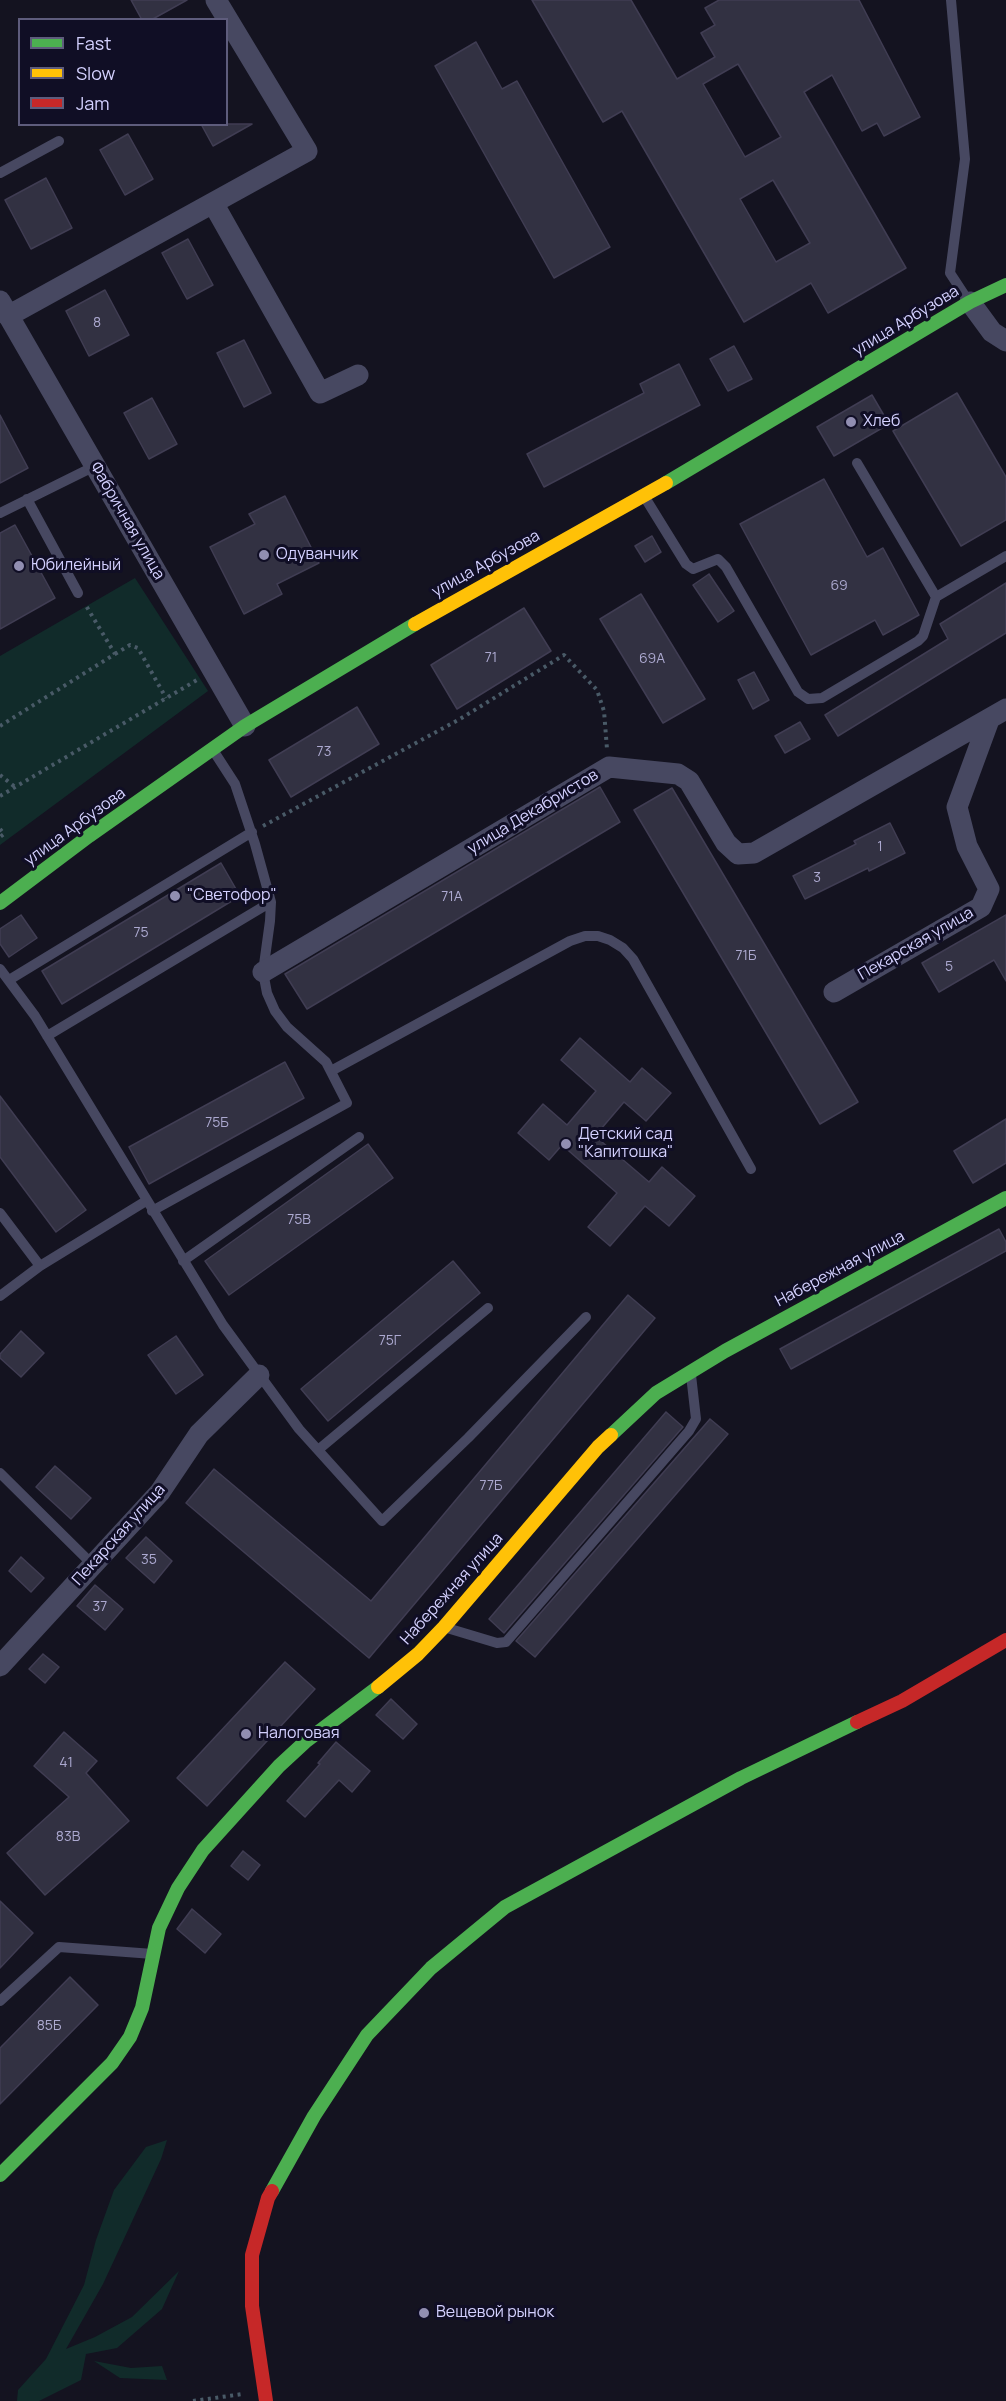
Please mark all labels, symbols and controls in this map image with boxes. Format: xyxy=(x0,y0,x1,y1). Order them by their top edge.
legend xyxy=(18,18,228,126)
text: Fast xyxy=(76,31,111,55)
text: Slow xyxy=(76,61,115,85)
text: Jam xyxy=(76,91,110,115)
street label: улица Арбузова xyxy=(849,282,963,360)
house number: 8 xyxy=(93,315,101,331)
place label: Хлеб xyxy=(863,412,900,432)
marker: Хлеб xyxy=(844,415,858,429)
street label: Фабричная улица xyxy=(86,459,168,583)
street label: улица Арбузова xyxy=(429,526,543,602)
place label: Одуванчик xyxy=(276,545,358,565)
marker: Одуванчик xyxy=(257,548,271,562)
place label: Юбилейный xyxy=(31,556,121,576)
marker: Юбилейный xyxy=(12,559,26,573)
house number: 69 xyxy=(830,578,848,594)
house number: 71 xyxy=(485,650,497,666)
house number: 69А xyxy=(639,651,665,667)
house number: 73 xyxy=(317,744,331,760)
street label: улица Декабристов xyxy=(464,765,602,859)
street label: улица Арбузова xyxy=(21,784,129,870)
house number: 1 xyxy=(877,839,883,855)
house number: 3 xyxy=(813,870,821,886)
place label: "Светофор" xyxy=(187,886,277,906)
marker: "Светофор" xyxy=(168,889,182,903)
house number: 71А xyxy=(441,889,463,905)
street label: Пекарская улица xyxy=(855,903,977,985)
house number: 75 xyxy=(133,925,149,941)
house number: 71Б xyxy=(736,948,756,964)
house number: 5 xyxy=(945,959,953,975)
house number: 75Б xyxy=(205,1115,229,1131)
place label: Детский сад "Капитошка" xyxy=(578,1125,673,1163)
marker: Детский сад "Капитошка" xyxy=(559,1137,573,1151)
house number: 75В xyxy=(287,1212,311,1228)
street label: Набережная улица xyxy=(772,1227,908,1311)
house number: 75Г xyxy=(379,1333,401,1349)
house number: 77Б xyxy=(480,1478,502,1494)
street label: Пекарская улица xyxy=(68,1480,170,1590)
street label: Набережная улица xyxy=(397,1529,507,1649)
house number: 35 xyxy=(141,1552,157,1568)
house number: 37 xyxy=(93,1599,107,1615)
place label: Налоговая xyxy=(258,1724,340,1744)
marker: Налоговая xyxy=(239,1727,253,1741)
house number: 41 xyxy=(59,1755,73,1771)
house number: 83В xyxy=(56,1829,80,1845)
house number: 85Б xyxy=(37,2018,61,2034)
place label: Вещевой рынок xyxy=(436,2303,554,2323)
marker: Вещевой рынок xyxy=(417,2306,431,2320)

